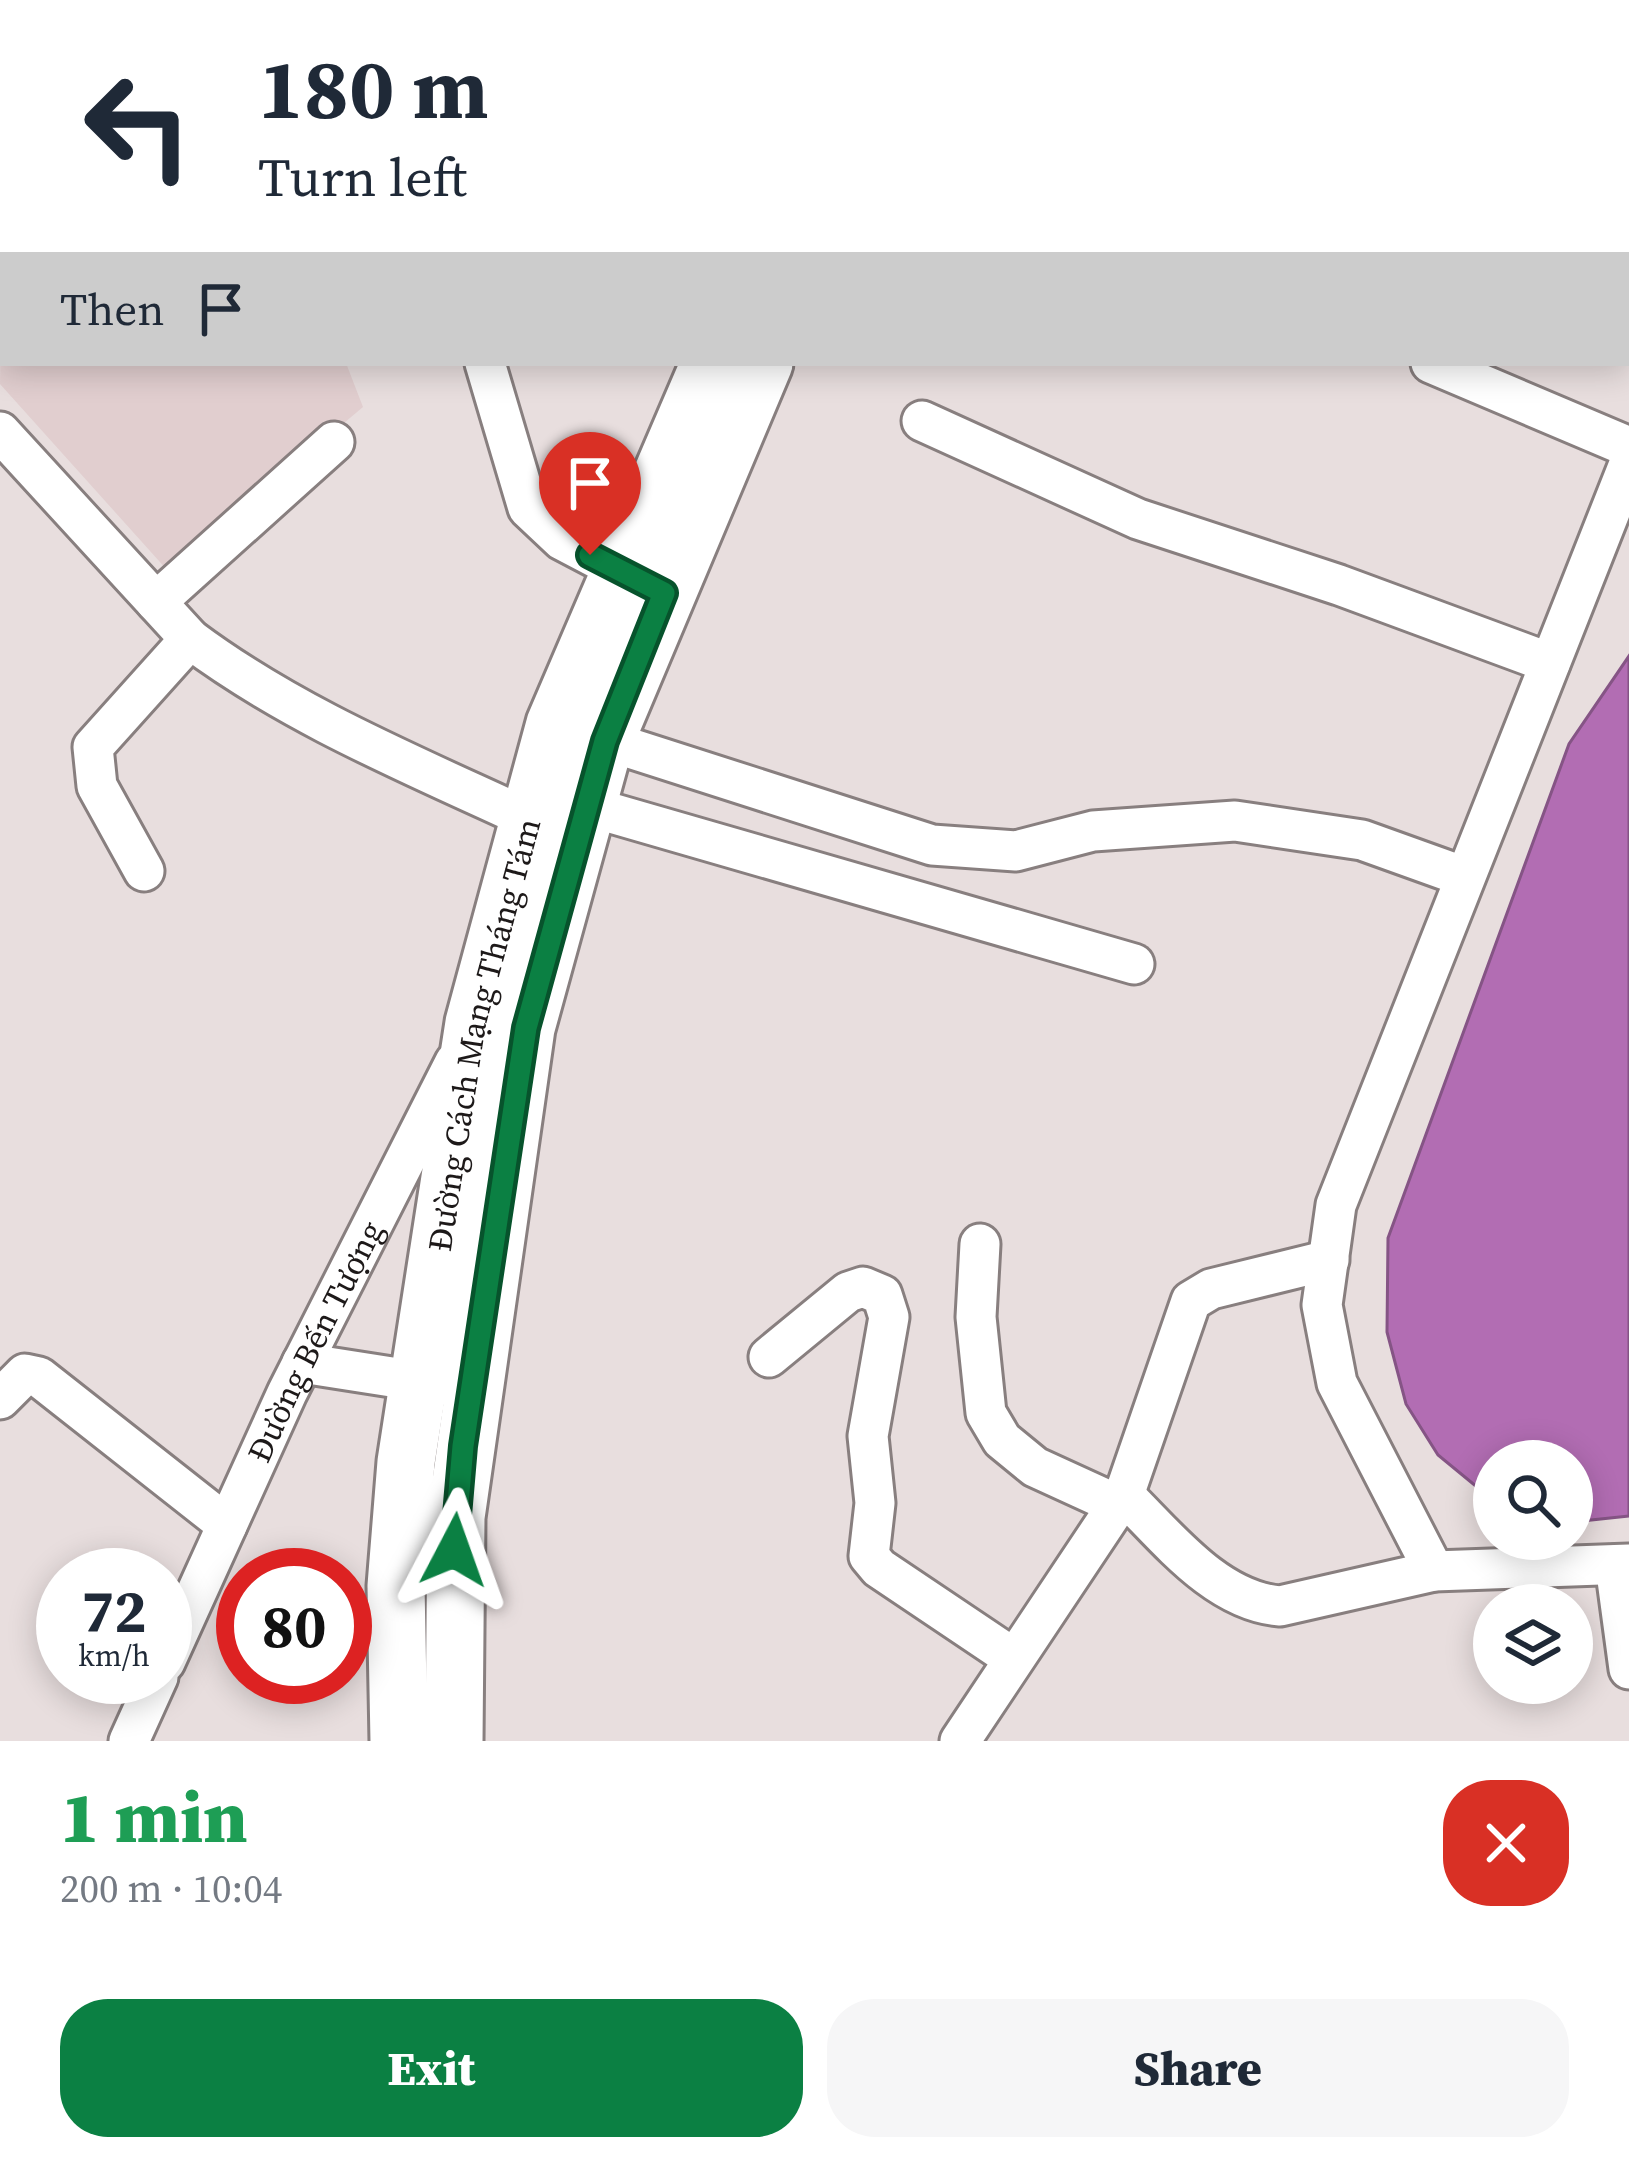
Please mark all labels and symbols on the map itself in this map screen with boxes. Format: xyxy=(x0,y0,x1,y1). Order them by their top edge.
pin xyxy=(539,432,641,555)
street label: Đường Cách Mạng Tháng Tám xyxy=(416,813,551,1254)
street label: Đường Bến Tượng xyxy=(236,1213,393,1469)
position arrow xyxy=(391,1487,517,1613)
speed limit sign: 80 xyxy=(216,1548,372,1704)

